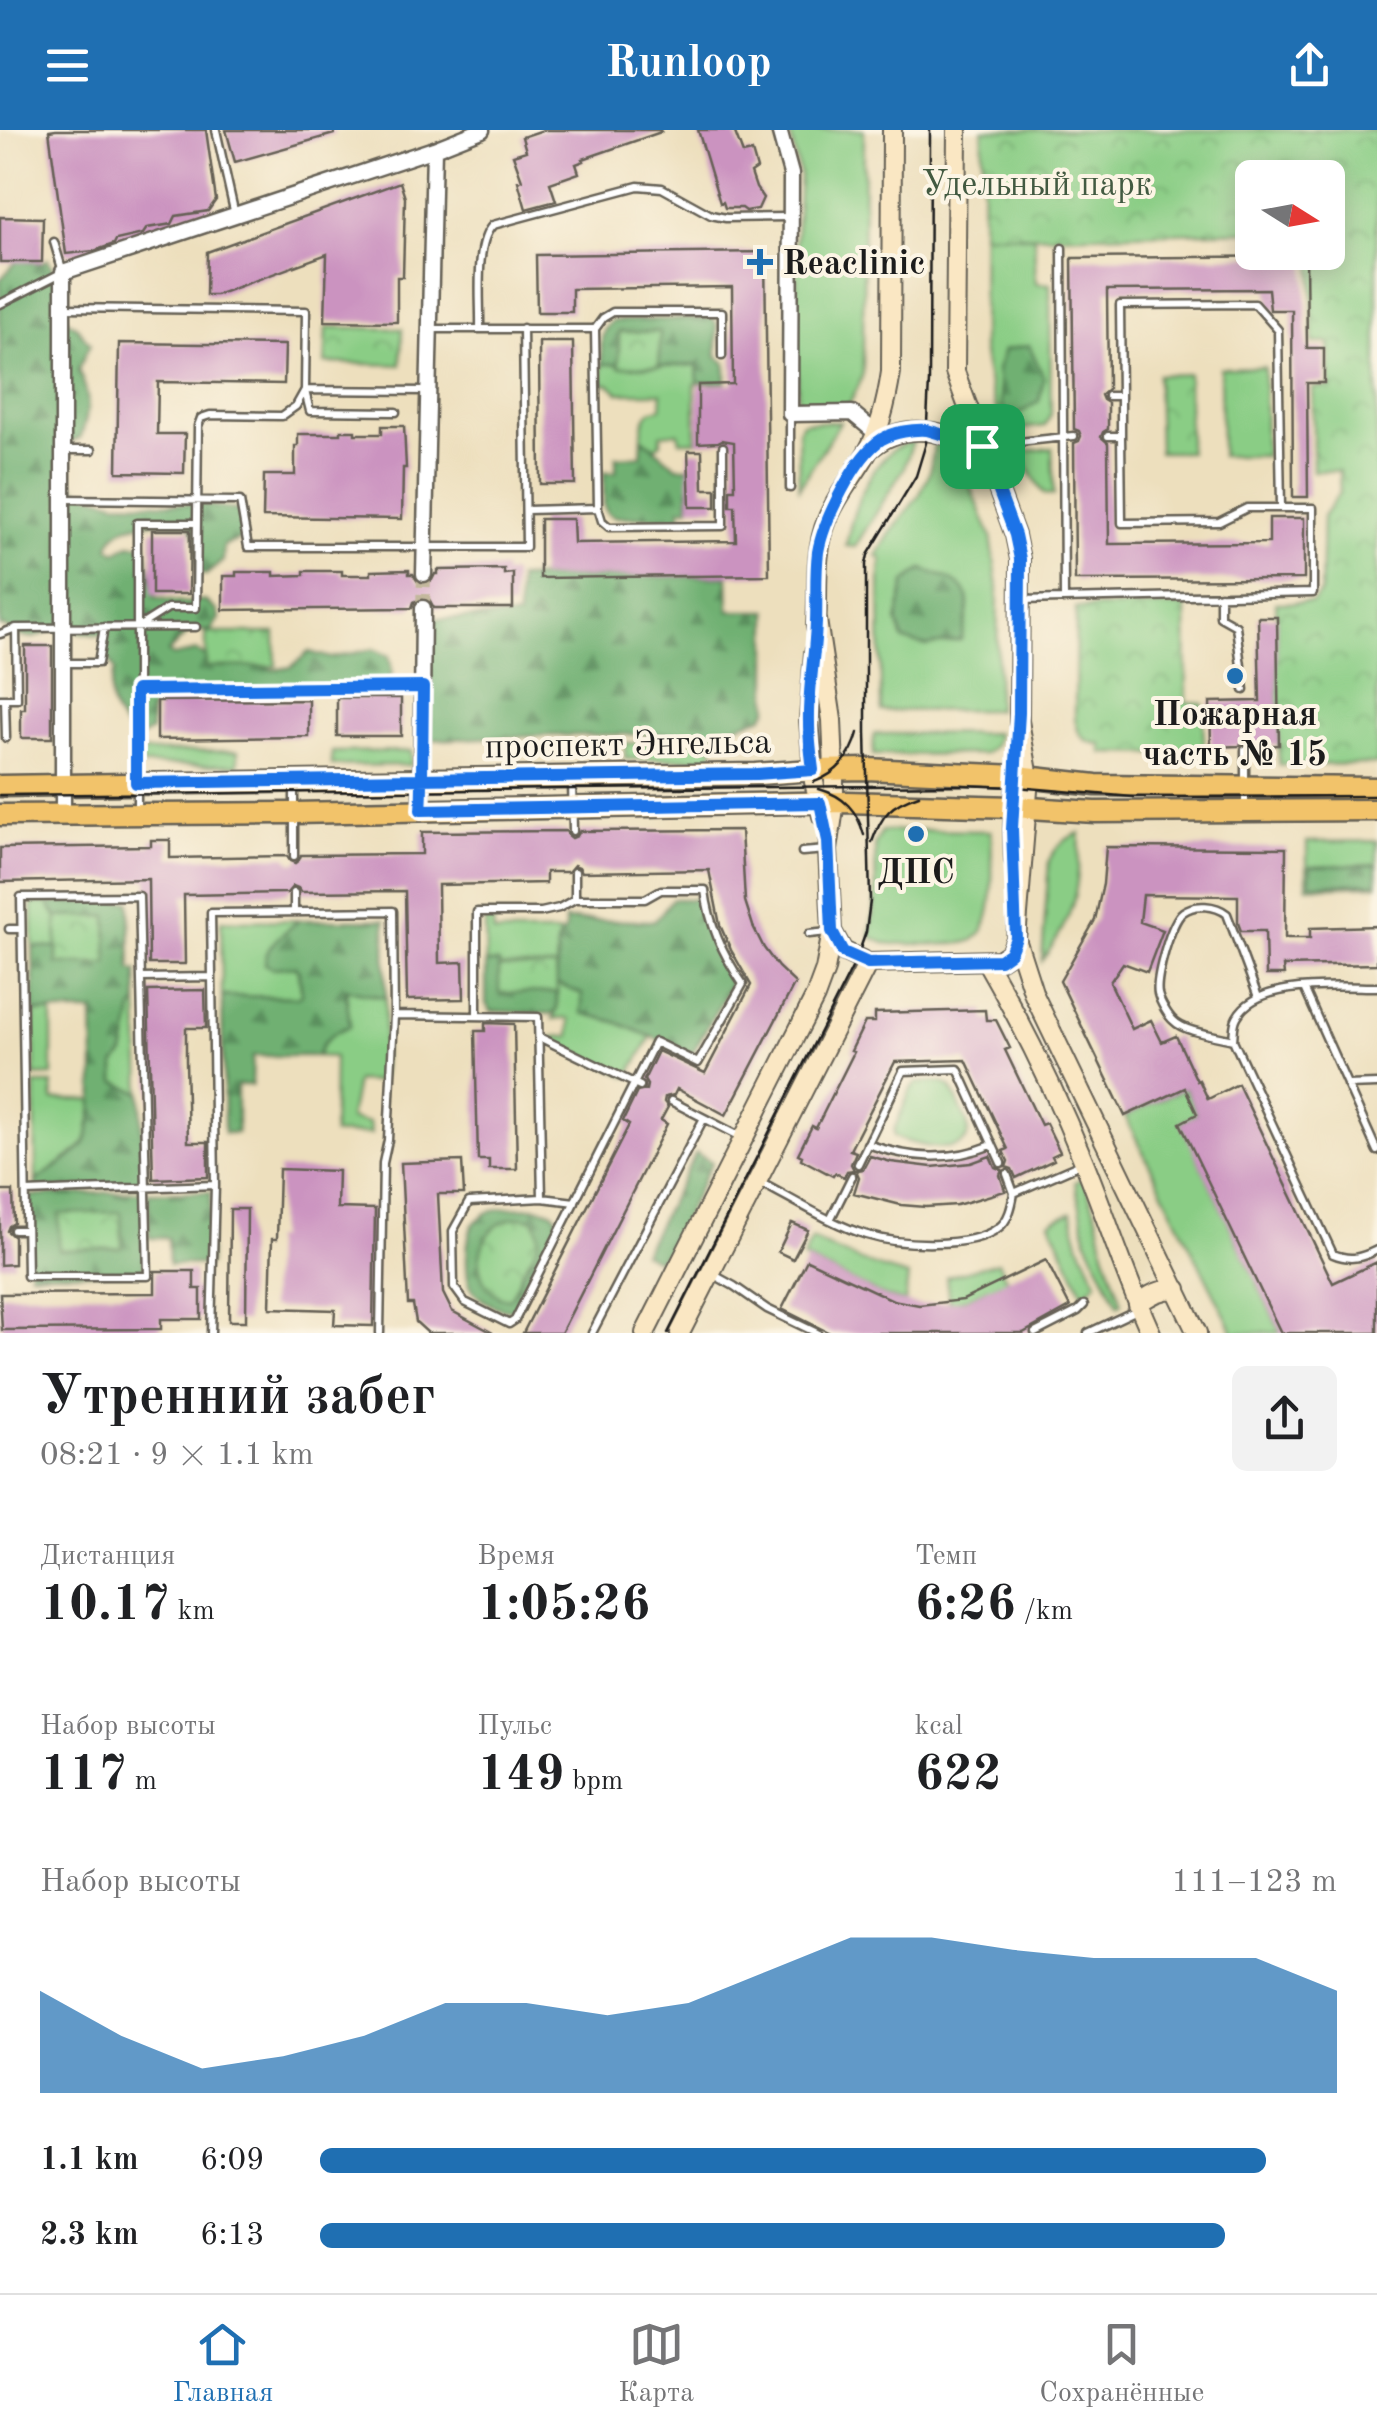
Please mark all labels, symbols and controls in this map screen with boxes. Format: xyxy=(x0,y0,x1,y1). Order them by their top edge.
icon: menu xyxy=(40,38,95,93)
icon: share xyxy=(1282,38,1337,93)
text: Runloop xyxy=(605,42,772,87)
north arrow xyxy=(1235,160,1345,270)
map controls xyxy=(1235,160,1345,270)
park label: Удельный парк xyxy=(921,168,1153,203)
place label: Reaclinic xyxy=(782,247,926,282)
marker: Reaclinic xyxy=(747,249,773,275)
pin xyxy=(940,404,1025,489)
icon: arrive xyxy=(955,419,1010,474)
marker: Пожарная часть № 15 xyxy=(1224,665,1246,687)
place label: Пожарная часть № 15 xyxy=(1143,698,1327,773)
street label: проспект Энгельса xyxy=(484,726,772,765)
marker: ДПС xyxy=(905,823,927,845)
place label: ДПС xyxy=(877,856,955,891)
button: share xyxy=(1232,1366,1337,1471)
text: Утренний забег xyxy=(40,1371,436,1426)
text: 08:21 · 9 × 1.1 km xyxy=(40,1440,314,1472)
text: Дистанция xyxy=(40,1543,175,1571)
text: Время xyxy=(477,1543,555,1571)
text: Темп xyxy=(915,1543,977,1571)
text: 10.17 xyxy=(40,1581,170,1631)
text: 1:05:26 xyxy=(477,1581,650,1631)
text: 6:26 xyxy=(915,1581,1016,1631)
text: km xyxy=(170,1598,215,1626)
text: /km xyxy=(1016,1598,1073,1626)
text: Набор высоты xyxy=(40,1713,216,1741)
text: Пульс xyxy=(477,1713,552,1741)
text: kcal xyxy=(915,1713,963,1741)
text: 117 xyxy=(40,1751,127,1801)
text: 149 xyxy=(477,1751,564,1801)
text: 622 xyxy=(915,1751,1002,1801)
text: m xyxy=(127,1768,157,1796)
text: bpm xyxy=(564,1768,623,1796)
text: Набор высоты xyxy=(40,1867,241,1899)
text: 111–123 m xyxy=(1171,1867,1337,1899)
text: 1.1 km xyxy=(40,2145,139,2177)
text: 6:09 xyxy=(200,2145,265,2177)
text: 2.3 km xyxy=(40,2220,139,2252)
text: 6:13 xyxy=(200,2220,265,2252)
tab: Главная xyxy=(173,2317,273,2412)
tab: Карта xyxy=(618,2317,694,2412)
tab: Сохранённые xyxy=(1039,2317,1204,2412)

